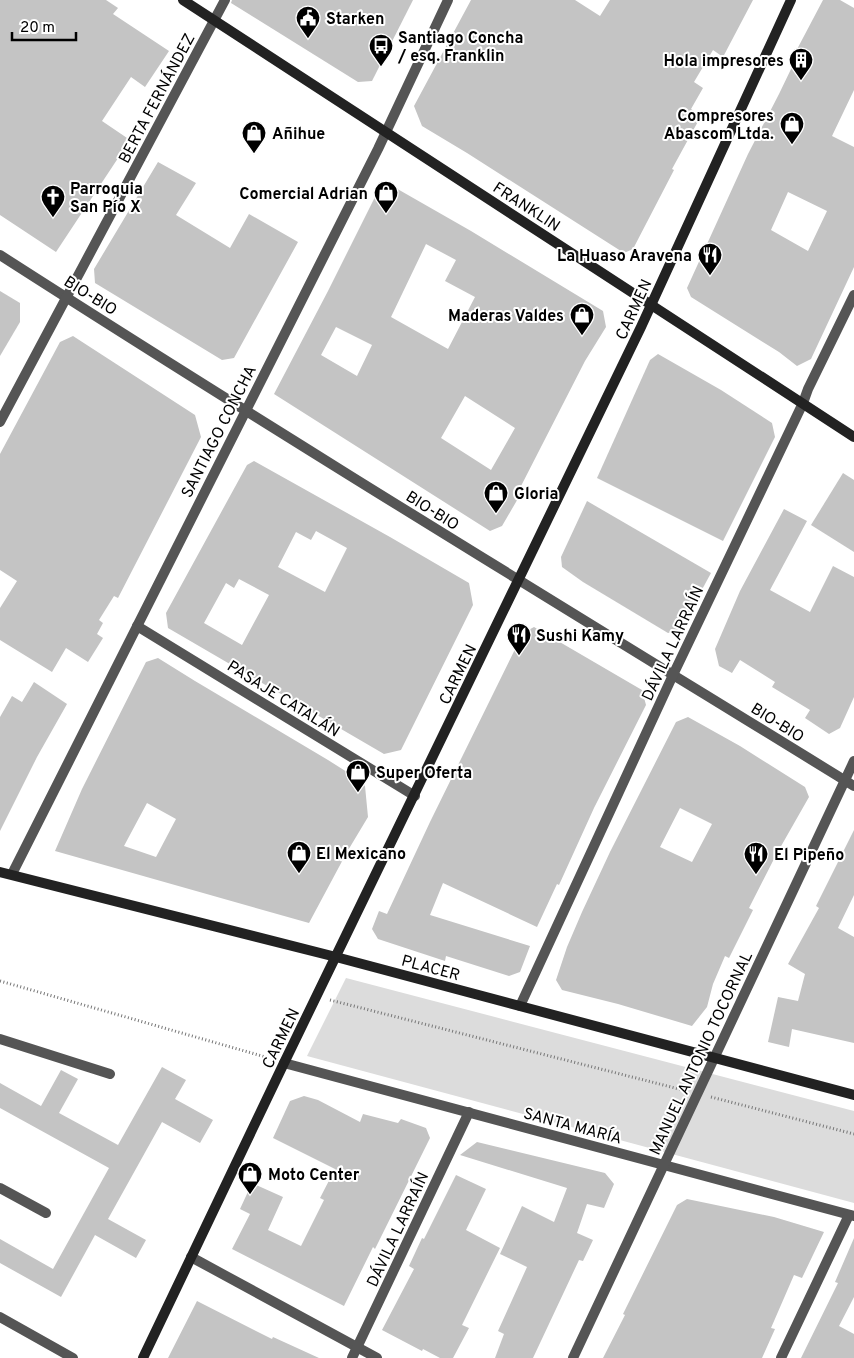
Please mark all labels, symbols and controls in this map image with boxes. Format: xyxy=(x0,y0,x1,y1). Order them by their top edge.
public building icon: Starken xyxy=(295,5,321,39)
scale bar xyxy=(12,10,76,42)
place label: Starken xyxy=(326,10,384,30)
text: 20 m xyxy=(20,19,55,38)
place label: Santiago Concha / esq. Franklin xyxy=(397,29,523,67)
street label: BERTA FERNÁNDEZ xyxy=(113,30,201,167)
bus stop icon: Santiago Concha / esq. Franklin xyxy=(368,33,394,67)
building icon: Hola impresores xyxy=(788,47,814,81)
place label: Hola impresores xyxy=(664,52,784,72)
place label: Compresores Abascom Ltda. xyxy=(664,107,774,145)
shop icon: Compresores Abascom Ltda. xyxy=(779,111,805,145)
shop icon: Añihue xyxy=(241,120,267,154)
place label: Añihue xyxy=(272,125,325,145)
street label: FRANKLIN xyxy=(488,179,563,237)
place label: Parroquia San Pío X xyxy=(70,180,143,218)
shop icon: Comercial Adrian xyxy=(373,180,399,214)
church icon: Parroquia San Pío X xyxy=(40,184,66,218)
place label: Comercial Adrian xyxy=(239,185,368,205)
restaurant icon: La Huaso Aravena xyxy=(697,242,723,276)
place label: La Huaso Aravena xyxy=(557,247,692,267)
street label: BIO-BIO xyxy=(59,272,120,321)
street label: CARMEN xyxy=(612,276,658,343)
shop icon: Maderas Valdes xyxy=(569,302,595,336)
place label: Maderas Valdes xyxy=(448,307,564,327)
street label: SANTIAGO CONCHA xyxy=(178,362,262,501)
shop icon: Gloria xyxy=(483,480,509,514)
place label: Gloria xyxy=(514,485,559,505)
street label: BIO-BIO xyxy=(401,487,462,536)
street label: DÁVILA LARRAÍN xyxy=(637,582,709,705)
restaurant icon: Sushi Kamy xyxy=(506,622,532,656)
place label: Sushi Kamy xyxy=(536,627,624,647)
street label: CARMEN xyxy=(436,641,482,708)
street label: PASAJE CATALÁN xyxy=(223,655,344,742)
street label: BIO-BIO xyxy=(746,699,807,748)
shop icon: Super Oferta xyxy=(345,759,371,793)
place label: Super Oferta xyxy=(376,764,472,784)
shop icon: El Mexicano xyxy=(286,840,312,874)
restaurant icon: El Pipeño xyxy=(743,841,769,875)
place label: El Mexicano xyxy=(316,845,406,865)
place label: El Pipeño xyxy=(774,846,844,866)
street label: MANUEL ANTONIO TOCORNAL xyxy=(646,949,758,1159)
street label: PLACER xyxy=(399,952,462,986)
street label: CARMEN xyxy=(259,1005,305,1072)
street label: SANTA MARÍA xyxy=(521,1102,625,1150)
shop icon: Moto Center xyxy=(237,1161,263,1195)
place label: Moto Center xyxy=(268,1166,360,1186)
street label: DÁVILA LARRAÍN xyxy=(362,1168,434,1291)

